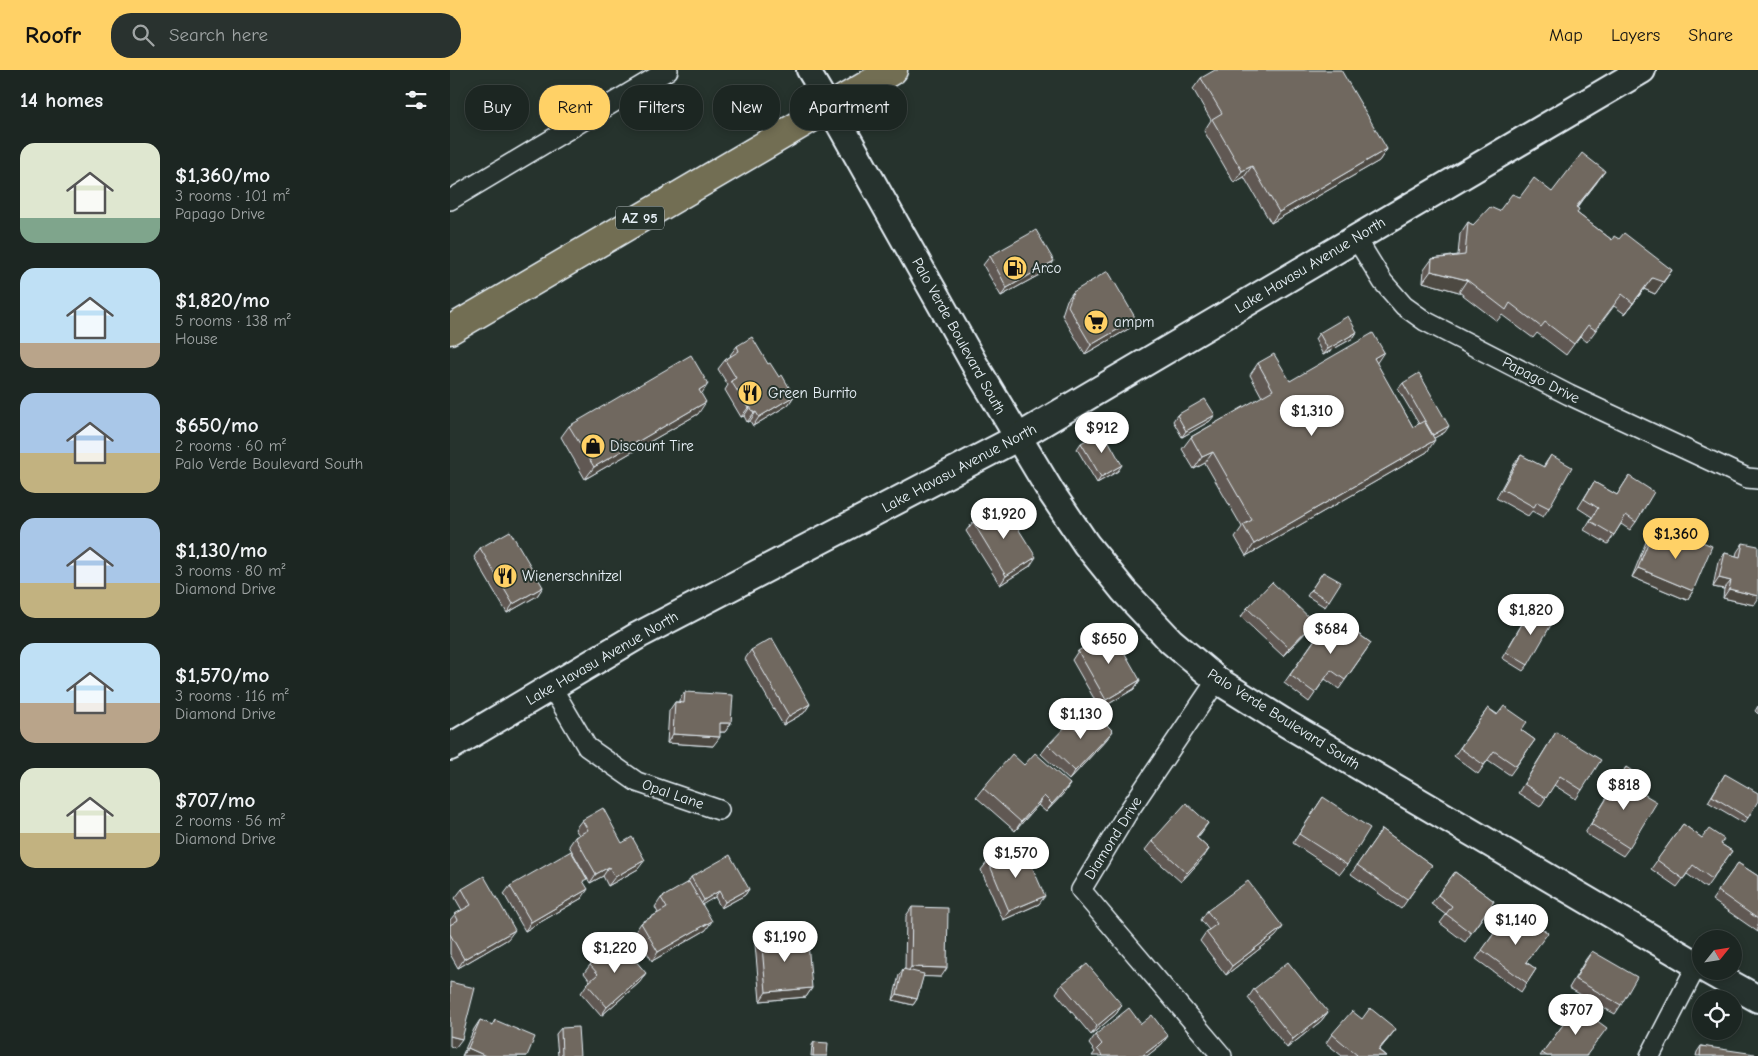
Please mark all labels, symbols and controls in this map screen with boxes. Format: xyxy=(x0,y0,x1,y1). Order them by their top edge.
search box xyxy=(111,13,461,58)
text: Roofr xyxy=(25,21,81,49)
icon: search xyxy=(129,21,157,49)
text: Search here xyxy=(169,24,268,46)
text: Map xyxy=(1549,25,1583,46)
text: Layers xyxy=(1611,25,1660,46)
text: Share xyxy=(1688,25,1733,46)
chip: Buy xyxy=(465,85,529,130)
chip: Rent xyxy=(539,85,610,130)
chip: Filters xyxy=(620,85,703,130)
chip: New xyxy=(713,85,780,130)
chip: Apartment xyxy=(790,85,907,130)
icon: filters xyxy=(402,86,430,114)
text: 14 homes xyxy=(20,88,103,112)
icon: home xyxy=(60,163,120,223)
text: $1,360/mo xyxy=(175,163,270,187)
text: 3 rooms · 101 m² xyxy=(175,187,290,205)
text: Papago Drive xyxy=(175,205,265,223)
road number: AZ 95 xyxy=(616,206,664,230)
street label: Lake Havasu Avenue North xyxy=(1231,213,1389,317)
street label: Palo Verde Boulevard South xyxy=(908,254,1010,418)
fuel station icon: Arco xyxy=(1002,255,1028,281)
place label: Arco xyxy=(1032,259,1061,277)
icon: home xyxy=(60,288,120,348)
text: $1,820/mo xyxy=(175,288,270,312)
supermarket icon: ampm xyxy=(1083,309,1109,335)
text: 5 rooms · 138 m² xyxy=(175,312,291,330)
place label: ampm xyxy=(1114,313,1155,331)
text: House xyxy=(175,330,218,348)
street label: Papago Drive xyxy=(1499,353,1583,407)
restaurant icon: Green Burrito xyxy=(737,380,763,406)
place label: Green Burrito xyxy=(768,384,857,402)
pin: $1,310 xyxy=(1271,394,1353,437)
text: $1,310 xyxy=(1291,402,1333,420)
pin: $912 xyxy=(1072,412,1132,454)
icon: home xyxy=(60,413,120,473)
text: $650/mo xyxy=(175,413,259,437)
text: $912 xyxy=(1086,419,1118,437)
street label: Lake Havasu Avenue North xyxy=(879,420,1039,516)
shop icon: Discount Tire xyxy=(580,433,606,459)
text: 2 rooms · 60 m² xyxy=(175,437,286,455)
place label: Discount Tire xyxy=(610,437,694,455)
text: Palo Verde Boulevard South xyxy=(175,455,363,473)
pin: $1,920 xyxy=(963,498,1045,540)
text: $1,920 xyxy=(982,505,1026,523)
pin: $1,360 xyxy=(1635,518,1717,560)
text: $1,360 xyxy=(1654,525,1698,543)
icon: home xyxy=(60,538,120,598)
text: $1,130/mo xyxy=(175,538,267,562)
text: 3 rooms · 80 m² xyxy=(175,562,285,580)
restaurant icon: Wienerschnitzel xyxy=(492,563,518,589)
place label: Wienerschnitzel xyxy=(522,567,622,585)
text: Diamond Drive xyxy=(175,580,276,598)
pin: $1,820 xyxy=(1490,594,1572,636)
text: $1,820 xyxy=(1509,601,1553,619)
street label: Lake Havasu Avenue North xyxy=(523,607,681,709)
pin: $684 xyxy=(1301,612,1361,655)
text: $684 xyxy=(1314,620,1348,638)
pin: $650 xyxy=(1079,622,1139,665)
text: $650 xyxy=(1091,630,1127,648)
icon: home xyxy=(60,663,120,723)
text: $1,570/mo xyxy=(175,663,269,687)
street label: Palo Verde Boulevard South xyxy=(1204,665,1364,773)
text: 3 rooms · 116 m² xyxy=(175,687,289,705)
pin: $1,130 xyxy=(1040,698,1122,740)
text: Diamond Drive xyxy=(175,705,276,723)
text: $1,130 xyxy=(1060,705,1102,723)
pin: $818 xyxy=(1594,768,1654,811)
street label: Opal Lane xyxy=(640,775,707,813)
text: $818 xyxy=(1608,776,1640,794)
icon: home xyxy=(60,788,120,848)
text: $707/mo xyxy=(175,788,255,812)
street label: Diamond Drive xyxy=(1080,793,1146,883)
text: 2 rooms · 56 m² xyxy=(175,812,285,830)
text: Diamond Drive xyxy=(175,830,276,848)
pin: $1,570 xyxy=(975,836,1057,879)
text: $1,570 xyxy=(994,844,1038,862)
pin: $1,140 xyxy=(1475,904,1557,946)
text: $1,140 xyxy=(1495,911,1537,929)
pin: $1,190 xyxy=(744,920,826,963)
text: $1,190 xyxy=(764,928,806,946)
north arrow xyxy=(1692,930,1742,980)
map controls xyxy=(1692,930,1742,1040)
pin: $1,220 xyxy=(574,932,656,974)
text: $1,220 xyxy=(593,939,637,957)
button: locate xyxy=(1692,990,1742,1040)
pin: $707 xyxy=(1546,994,1606,1036)
text: $707 xyxy=(1559,1001,1593,1019)

